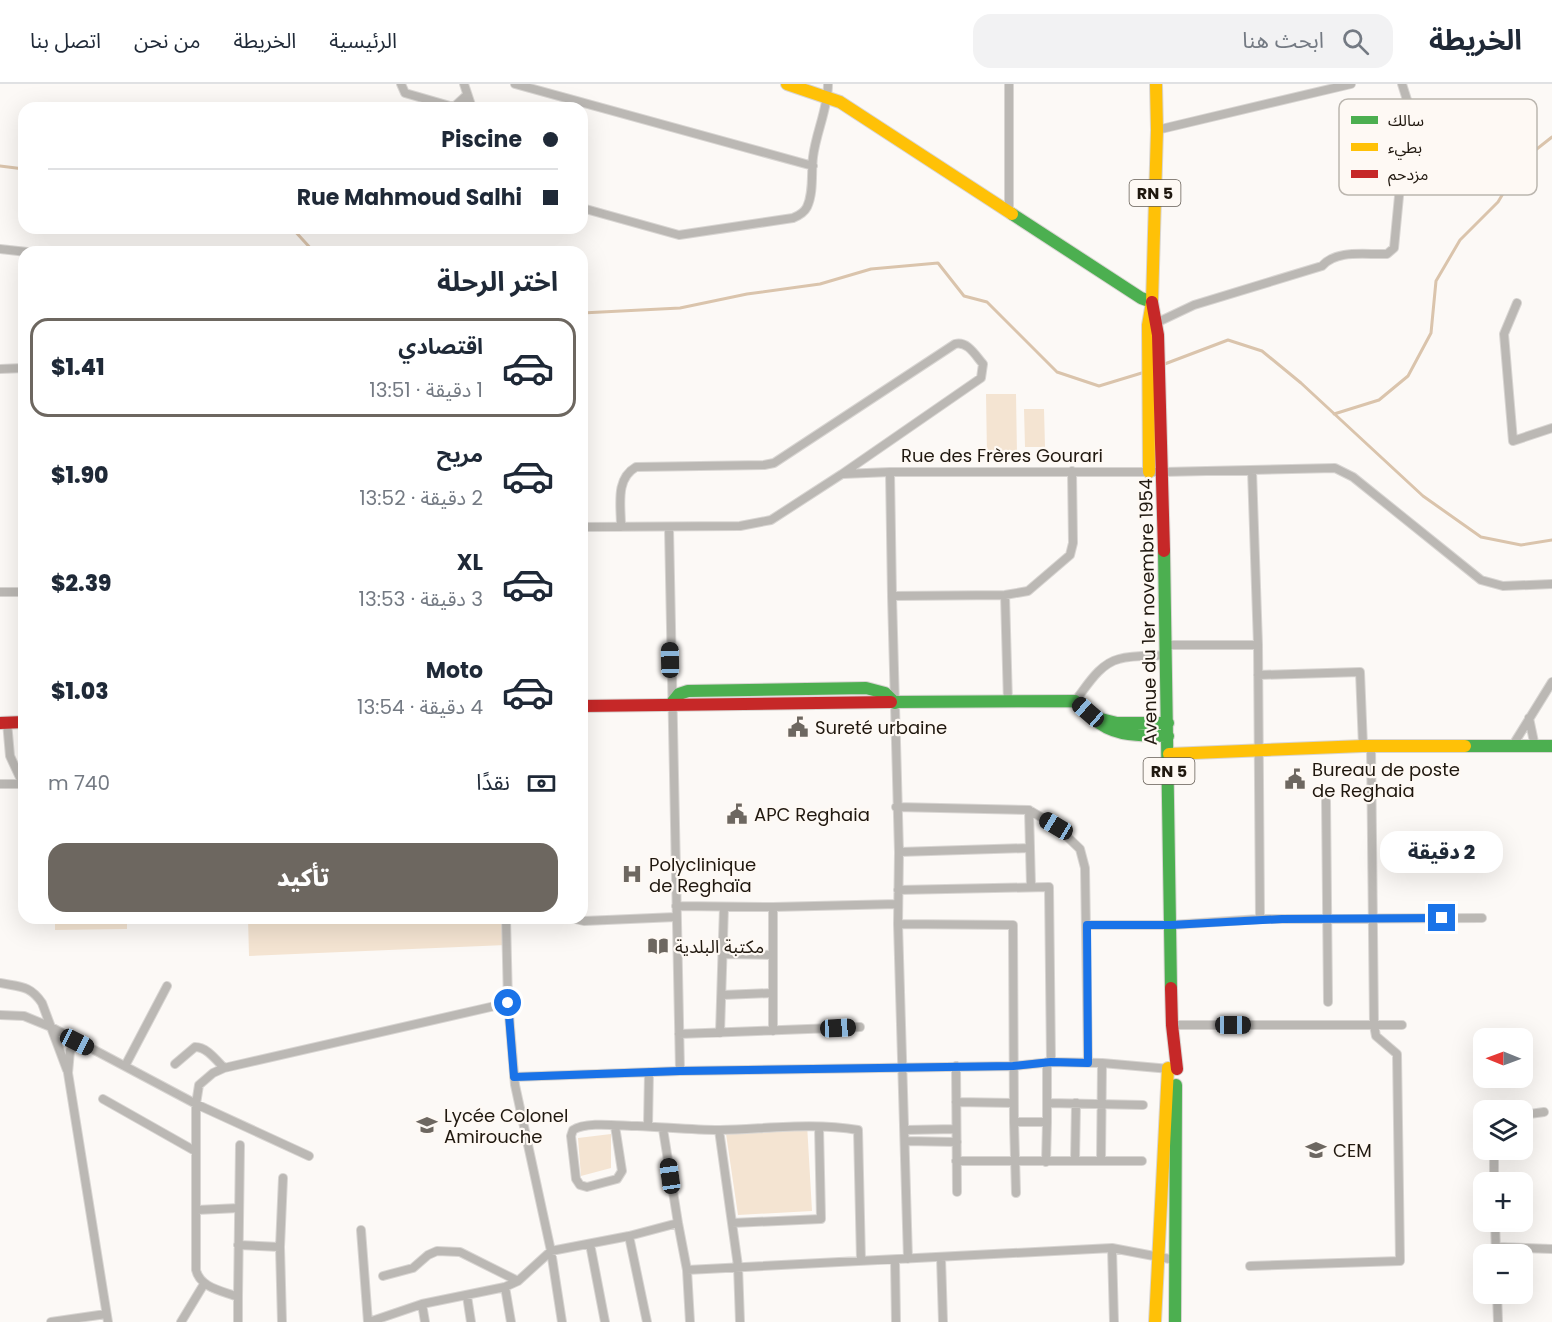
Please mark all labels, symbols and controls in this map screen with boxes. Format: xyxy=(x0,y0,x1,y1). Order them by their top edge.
search box xyxy=(973,14,1393,68)
text: الخريطة xyxy=(1429,21,1522,60)
text: ابحث هنا xyxy=(1242,25,1324,56)
icon: search xyxy=(1339,25,1372,58)
text: اتصل بنا xyxy=(30,26,101,55)
text: من نحن xyxy=(134,26,200,55)
text: الخريطة xyxy=(233,26,296,55)
text: الرئيسية xyxy=(329,26,397,55)
legend xyxy=(1339,99,1537,195)
text: سالك xyxy=(1388,109,1424,132)
text: Piscine xyxy=(441,124,522,155)
text: بطيء xyxy=(1388,136,1422,160)
text: مزدحم xyxy=(1388,163,1428,187)
road number: RN 5 xyxy=(1130,180,1180,206)
text: Rue Mahmoud Salhi xyxy=(297,182,522,213)
text: اختر الرحلة xyxy=(437,263,558,300)
text: اقتصادي xyxy=(398,331,483,362)
icon: car xyxy=(501,341,555,395)
text: $1.41 xyxy=(51,352,104,383)
text: 1 دقيقة · 13:51 xyxy=(369,376,483,404)
text: مريح xyxy=(437,439,483,470)
street label: Rue des Frères Gourari xyxy=(901,443,1103,468)
icon: car xyxy=(501,449,555,503)
text: $1.90 xyxy=(51,460,108,491)
street label: Avenue du 1er novembre 1954 xyxy=(1133,478,1163,746)
text: 2 دقيقة · 13:52 xyxy=(359,484,483,512)
text: XL xyxy=(457,547,483,578)
icon: car xyxy=(501,557,555,611)
text: $2.39 xyxy=(51,568,111,599)
text: 3 دقيقة · 13:53 xyxy=(359,585,483,613)
car xyxy=(661,642,679,678)
text: Moto xyxy=(426,655,483,686)
icon: car xyxy=(501,665,555,719)
text: $1.03 xyxy=(51,676,109,707)
text: 4 دقيقة · 13:54 xyxy=(357,693,483,721)
car xyxy=(1069,693,1107,731)
public building icon: Sureté urbaine xyxy=(786,715,810,739)
place label: Sureté urbaine xyxy=(815,715,947,740)
place label: Bureau de poste de Reghaia xyxy=(1312,757,1460,803)
road number: RN 5 xyxy=(1144,758,1194,784)
text: نقدًا xyxy=(476,767,510,798)
icon: cash xyxy=(525,767,558,800)
public building icon: Bureau de poste de Reghaia xyxy=(1283,767,1307,791)
text: 740 m xyxy=(48,769,110,797)
public building icon: APC Reghaia xyxy=(725,802,749,826)
place label: APC Reghaia xyxy=(754,802,870,827)
car xyxy=(1036,809,1076,843)
callout: 2 دقيقة xyxy=(1380,831,1504,873)
text: 2 دقيقة xyxy=(1408,838,1475,866)
button: تأكيد xyxy=(48,843,558,912)
place label: Polyclinique de Reghaïa xyxy=(649,852,756,898)
hospital icon: Polyclinique de Reghaïa xyxy=(620,862,644,886)
route end xyxy=(1428,904,1455,931)
library icon: مكتبة البلدية xyxy=(646,934,670,958)
place label: مكتبة البلدية xyxy=(675,934,764,959)
route start xyxy=(494,989,521,1016)
car xyxy=(1215,1016,1251,1034)
car xyxy=(820,1018,856,1038)
car xyxy=(57,1026,97,1058)
north arrow xyxy=(1473,1028,1533,1088)
map controls xyxy=(1473,1028,1533,1304)
button: layers xyxy=(1473,1100,1533,1160)
place label: Lycée Colonel Amirouche xyxy=(444,1103,568,1149)
school or university icon: Lycée Colonel Amirouche xyxy=(415,1113,439,1137)
school or university icon: CEM xyxy=(1304,1138,1328,1162)
place label: CEM xyxy=(1333,1138,1372,1163)
car xyxy=(659,1157,681,1195)
button: + xyxy=(1473,1172,1533,1232)
button: − xyxy=(1473,1244,1533,1304)

